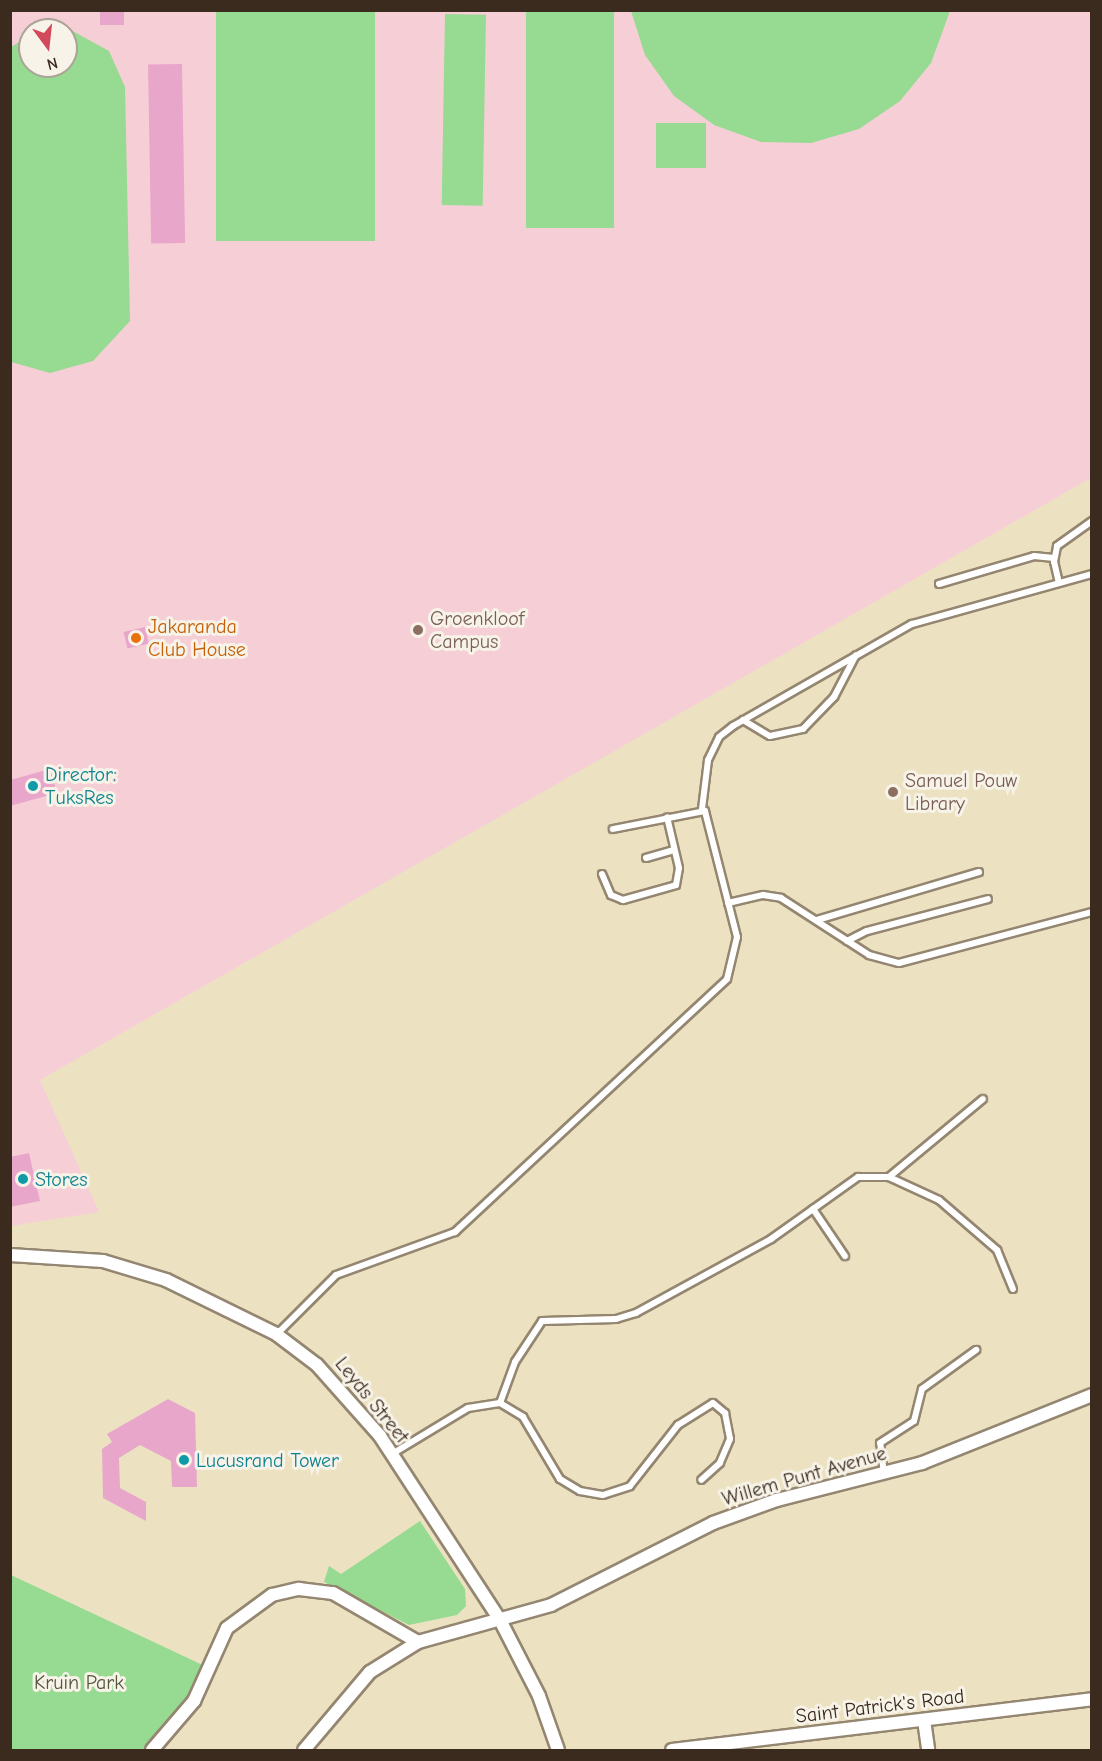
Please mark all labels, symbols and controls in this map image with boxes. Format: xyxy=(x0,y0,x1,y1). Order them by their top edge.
north arrow xyxy=(18,18,78,78)
text: N xyxy=(45,53,60,73)
place label: Groenkloof Campus xyxy=(430,606,524,653)
place label: Jakaranda Club House xyxy=(148,614,246,661)
marker: Groenkloof Campus xyxy=(411,623,425,637)
marker: Jakaranda Club House xyxy=(129,631,143,645)
place label: Director: TuksRes xyxy=(45,762,117,809)
place label: Samuel Pouw Library xyxy=(905,768,1017,815)
marker: Director: TuksRes xyxy=(26,779,40,793)
marker: Samuel Pouw Library xyxy=(886,785,900,799)
place label: Stores xyxy=(35,1167,88,1191)
marker: Stores xyxy=(16,1172,30,1186)
street label: Leyds Street xyxy=(330,1352,414,1448)
street label: Willem Punt Avenue xyxy=(719,1441,889,1511)
place label: Lucusrand Tower xyxy=(196,1448,339,1472)
marker: Lucusrand Tower xyxy=(177,1453,191,1467)
park label: Kruin Park xyxy=(34,1670,124,1694)
street label: Saint Patrick's Road xyxy=(794,1684,966,1728)

